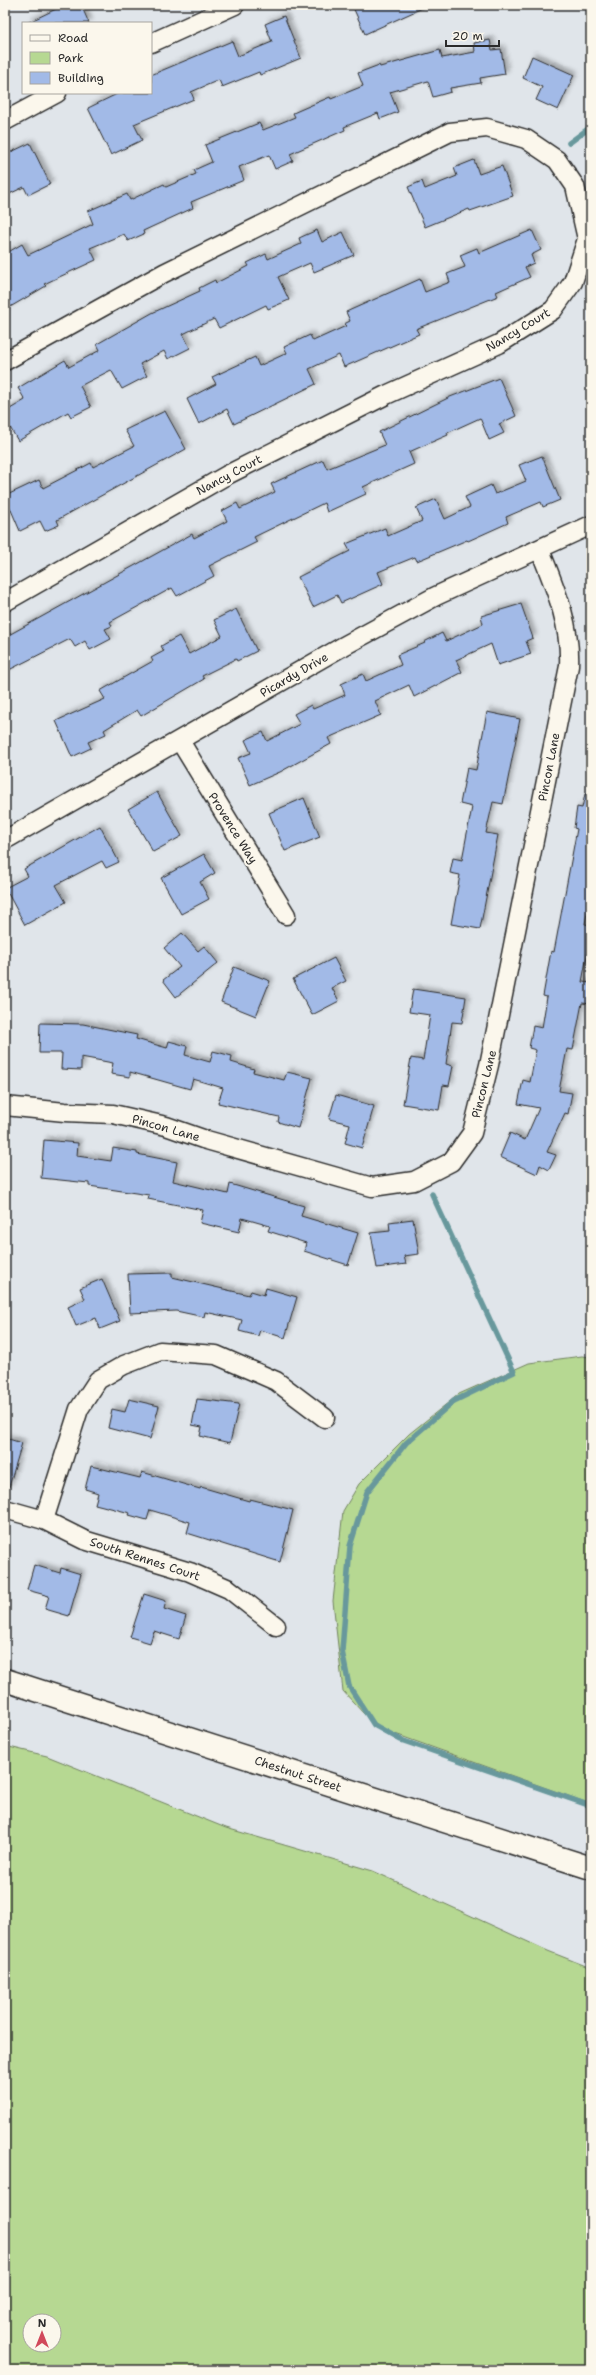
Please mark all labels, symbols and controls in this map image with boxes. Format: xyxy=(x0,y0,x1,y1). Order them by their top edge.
legend xyxy=(22,22,152,94)
scale bar xyxy=(446,22,499,48)
text: 20 m xyxy=(452,28,483,44)
text: Road xyxy=(58,30,89,46)
text: Park xyxy=(58,50,84,66)
text: Building xyxy=(58,70,104,86)
street label: Nancy Court xyxy=(483,305,553,355)
street label: Nancy Court xyxy=(193,451,265,499)
street label: Picardy Drive xyxy=(257,649,331,701)
street label: Pincon Lane xyxy=(534,731,564,803)
street label: Provence Way xyxy=(205,789,261,867)
street label: Pincon Lane xyxy=(468,1048,500,1120)
street label: Pincon Lane xyxy=(130,1111,202,1145)
street label: South Rennes Court xyxy=(88,1534,202,1584)
street label: Chestnut Street xyxy=(252,1752,344,1796)
north arrow xyxy=(22,2313,62,2353)
text: N xyxy=(38,2316,47,2331)

